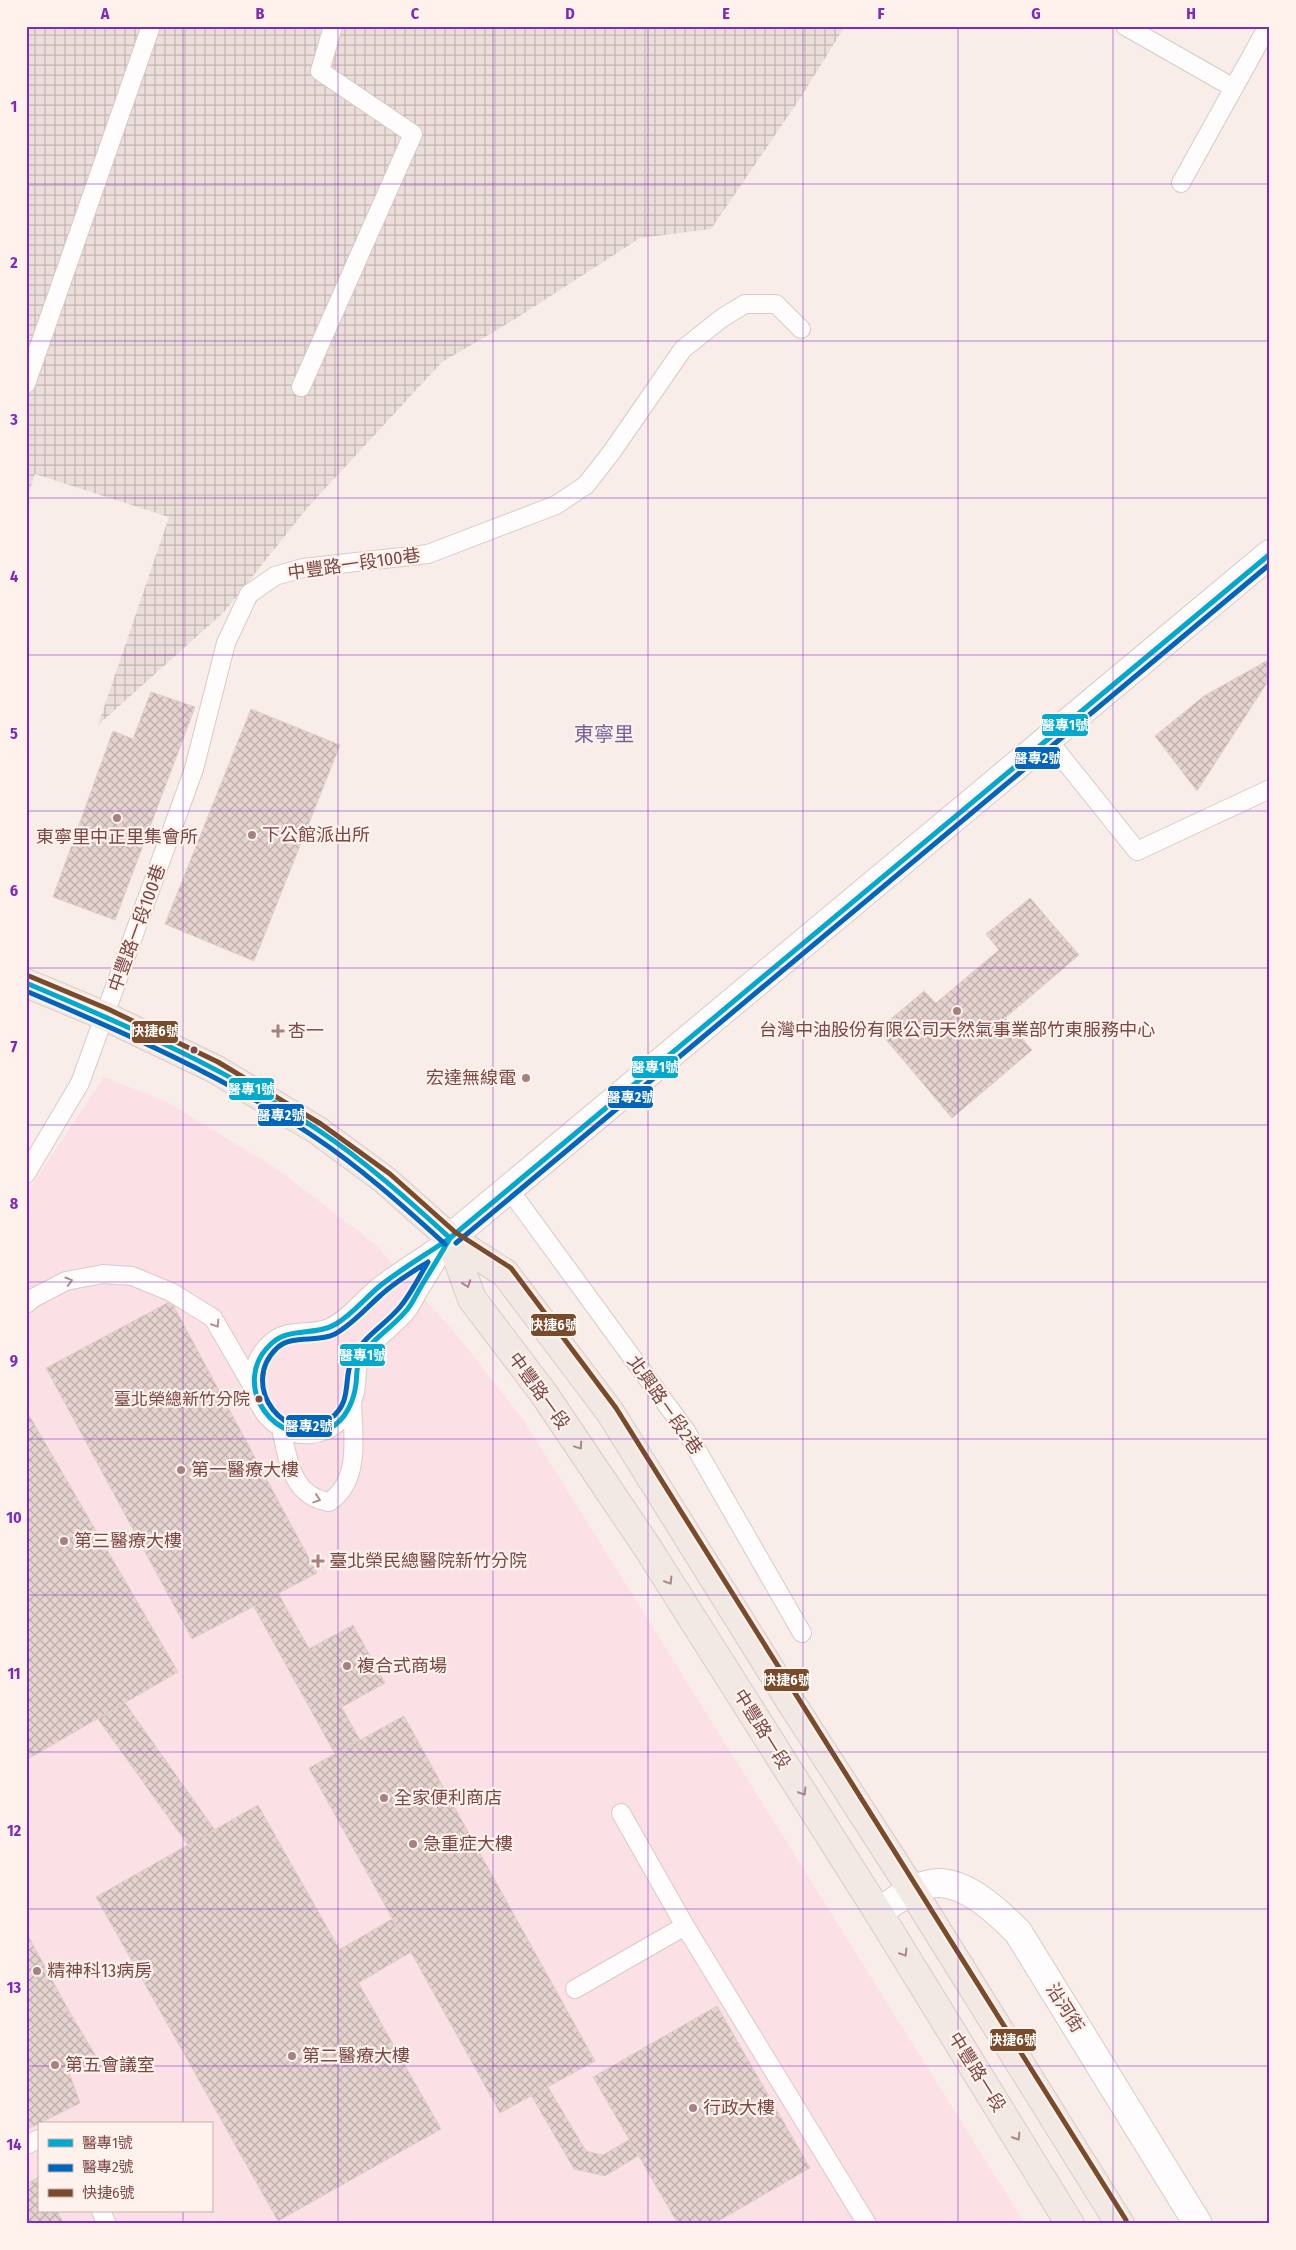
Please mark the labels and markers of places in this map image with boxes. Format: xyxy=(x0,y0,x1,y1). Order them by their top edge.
marker: 東寧里中正里集會所 xyxy=(111,812,123,824)
place label: 下公館派出所 xyxy=(262,824,370,846)
place label: 東寧里中正里集會所 xyxy=(36,826,198,848)
marker: 下公館派出所 xyxy=(246,829,258,841)
marker: 台灣中油股份有限公司天然氣事業部竹東服務中心 xyxy=(951,1005,963,1017)
place label: 台灣中油股份有限公司天然氣事業部竹東服務中心 xyxy=(759,1019,1155,1041)
place label: 杏一 xyxy=(288,1020,324,1042)
marker: 杏一 xyxy=(272,1025,284,1037)
unlabelled marker xyxy=(189,1045,199,1055)
place label: 宏達無線電 xyxy=(426,1067,516,1089)
marker: 宏達無線電 xyxy=(520,1072,532,1084)
place label: 臺北榮總新竹分院 xyxy=(114,1389,250,1410)
marker: 臺北榮總新竹分院 xyxy=(254,1394,264,1404)
place label: 第一醫療大樓 xyxy=(191,1459,299,1481)
marker: 第一醫療大樓 xyxy=(175,1464,187,1476)
place label: 第三醫療大樓 xyxy=(74,1530,182,1552)
marker: 第三醫療大樓 xyxy=(58,1535,70,1547)
place label: 臺北榮民總醫院新竹分院 xyxy=(329,1550,527,1572)
marker: 臺北榮民總醫院新竹分院 xyxy=(311,1554,325,1568)
place label: 複合式商場 xyxy=(357,1655,447,1677)
marker: 複合式商場 xyxy=(341,1660,353,1672)
place label: 全家便利商店 xyxy=(394,1787,502,1809)
marker: 全家便利商店 xyxy=(378,1792,390,1804)
place label: 急重症大樓 xyxy=(423,1833,513,1855)
marker: 急重症大樓 xyxy=(407,1838,419,1850)
place label: 精神科13病房 xyxy=(47,1960,152,1982)
marker: 精神科13病房 xyxy=(31,1965,43,1977)
place label: 第二醫療大樓 xyxy=(302,2045,410,2067)
marker: 第二醫療大樓 xyxy=(286,2050,298,2062)
place label: 第五會議室 xyxy=(65,2054,155,2076)
marker: 第五會議室 xyxy=(49,2059,61,2071)
place label: 行政大樓 xyxy=(703,2097,775,2119)
marker: 行政大樓 xyxy=(687,2102,699,2114)

